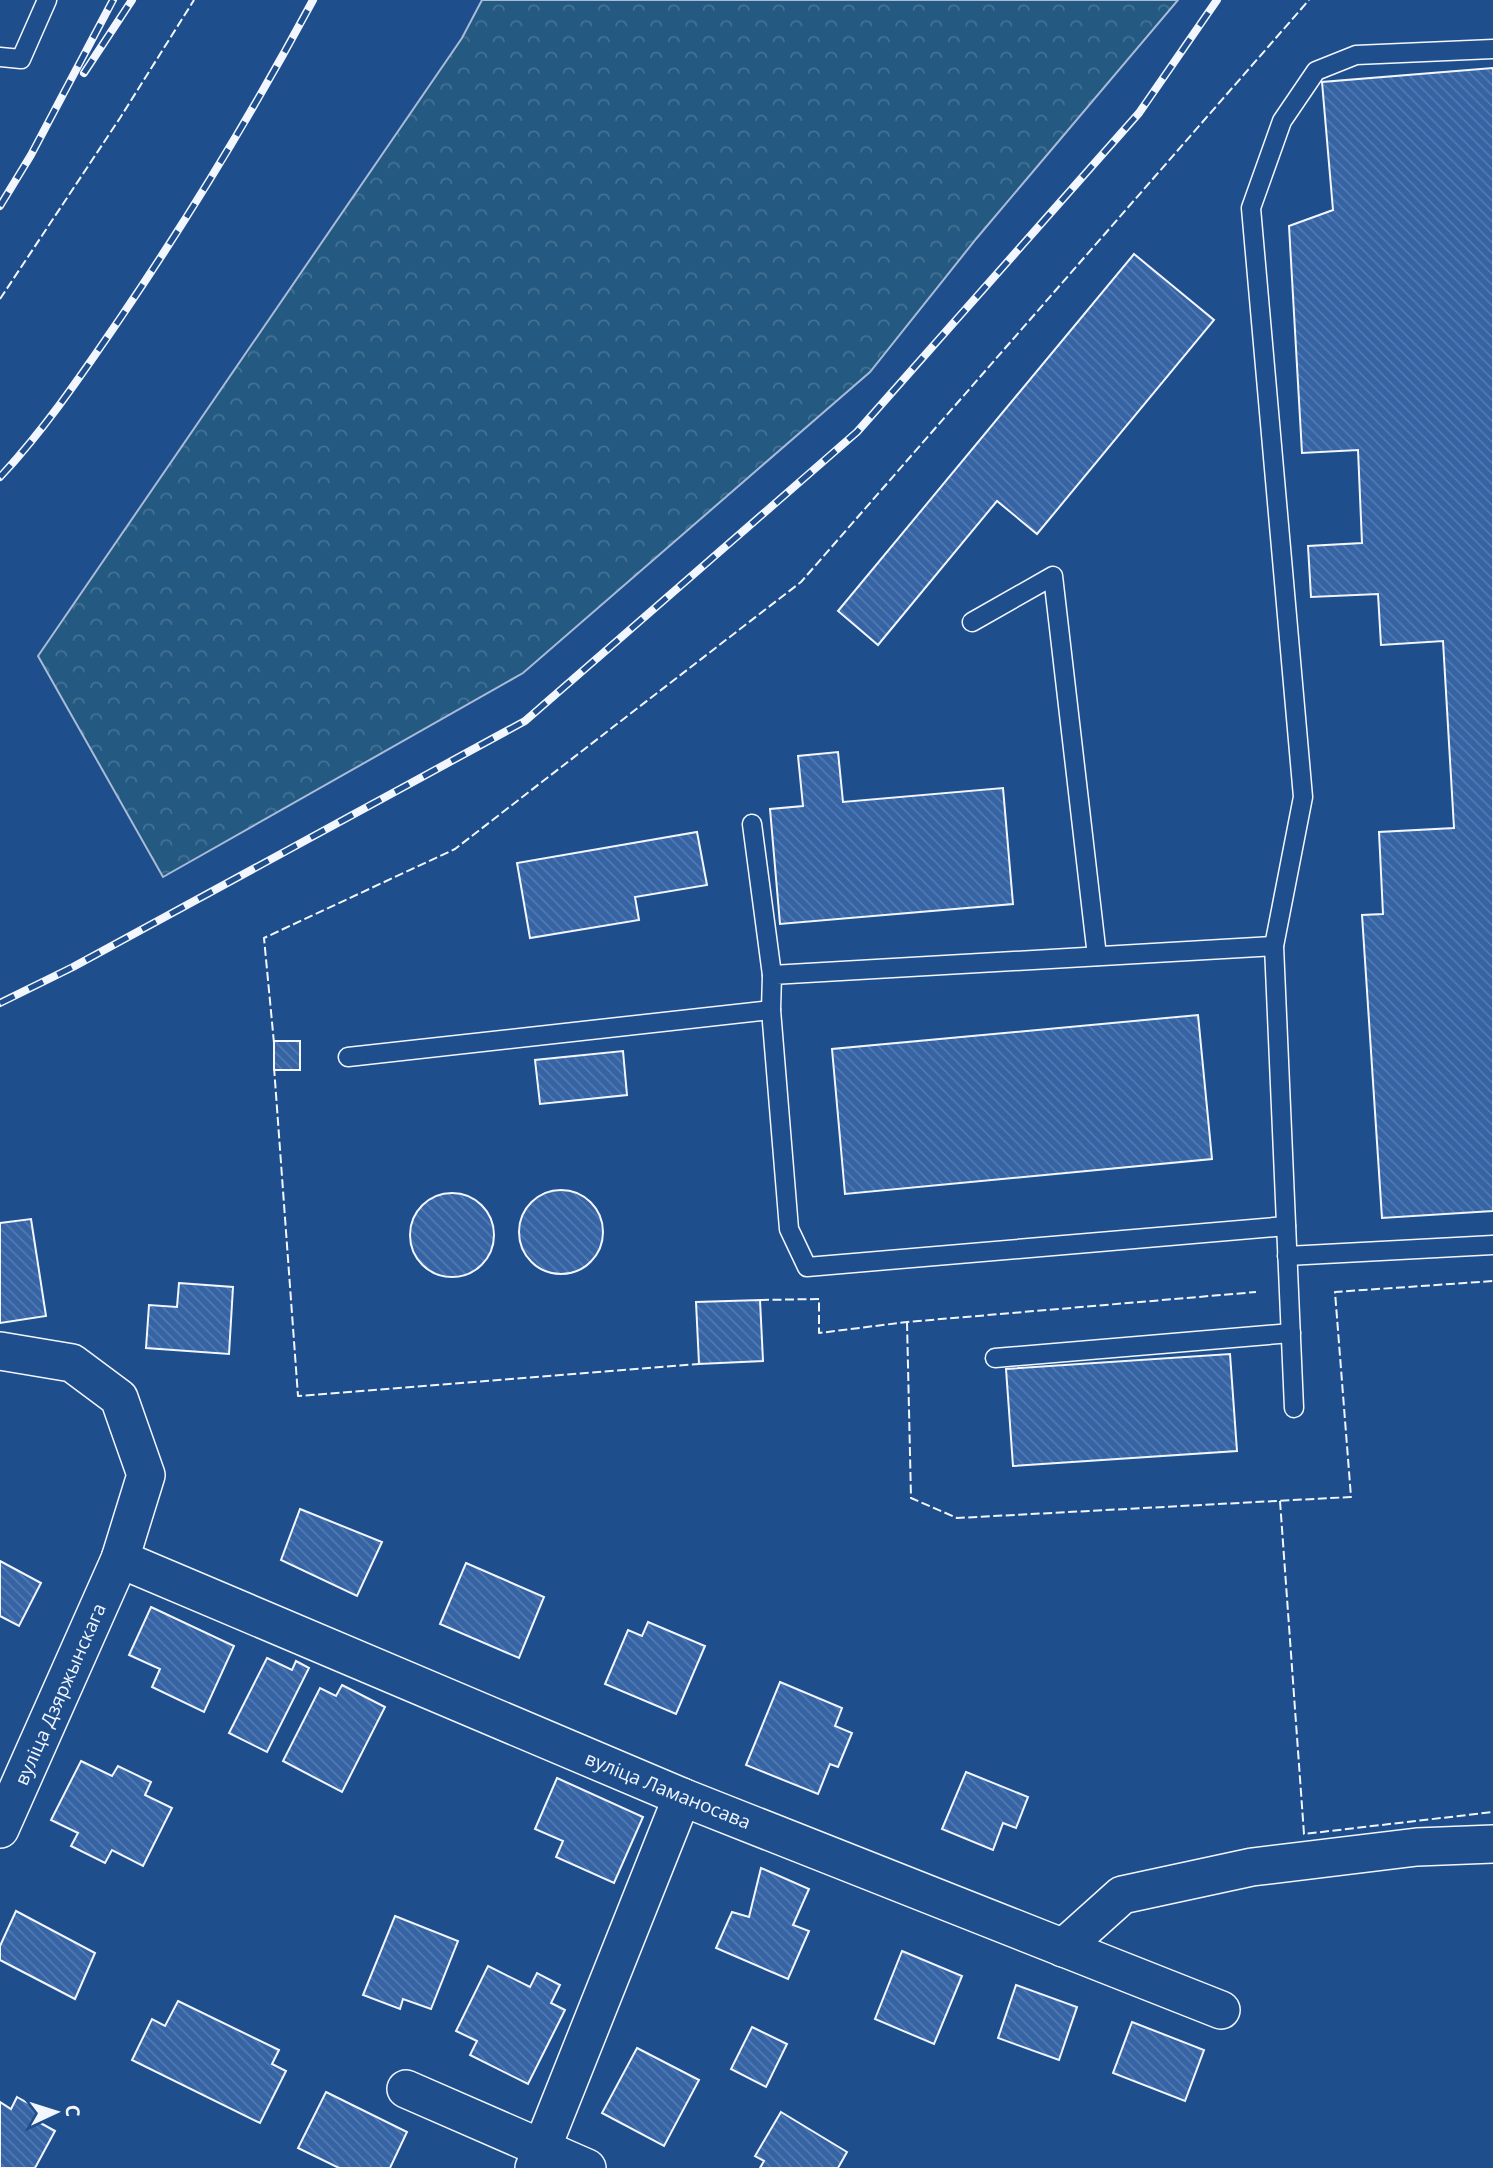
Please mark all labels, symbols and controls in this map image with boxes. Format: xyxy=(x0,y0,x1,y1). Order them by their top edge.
street label: вуліца Дзяржынскага xyxy=(8,1599,112,1789)
street label: вуліца Ламаносава xyxy=(581,1745,755,1835)
north arrow xyxy=(21,2077,91,2147)
text: С xyxy=(60,2104,86,2118)

